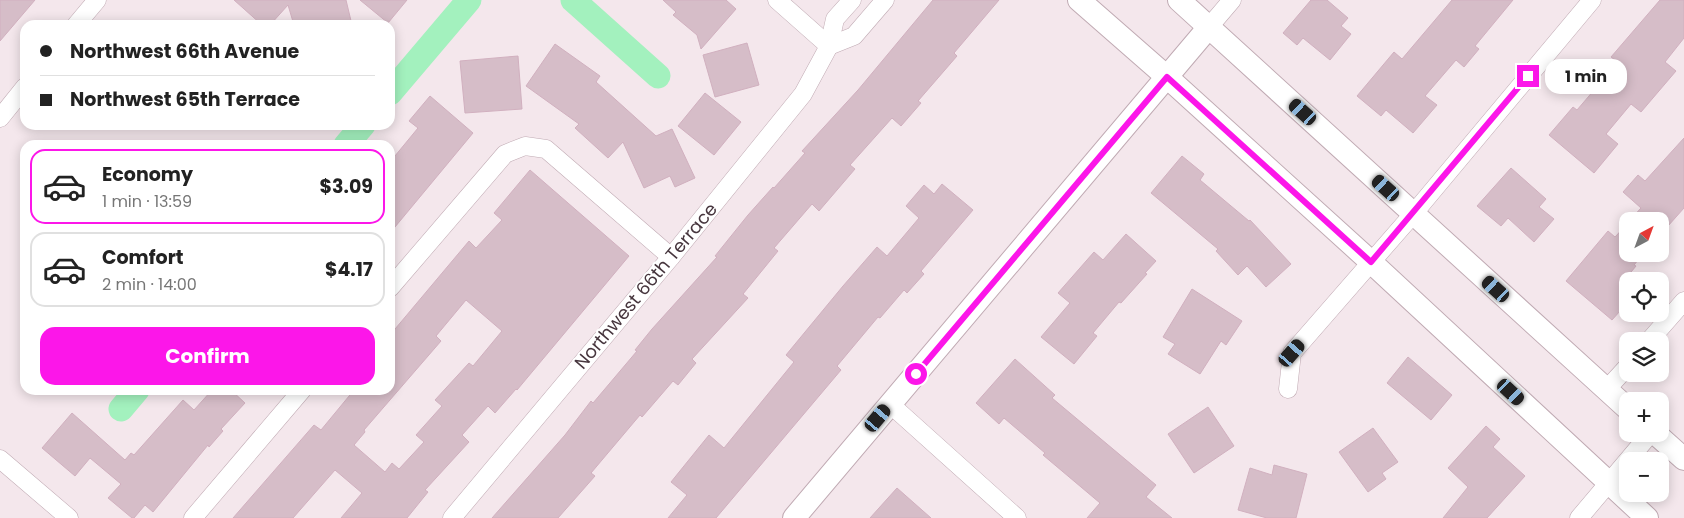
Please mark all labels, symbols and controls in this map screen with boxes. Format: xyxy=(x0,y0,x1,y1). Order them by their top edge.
text: Northwest 66th Avenue xyxy=(70,38,299,65)
callout: 1 min xyxy=(1546,58,1628,94)
route end xyxy=(1517,65,1539,87)
text: 1 min xyxy=(1565,65,1607,88)
text: Northwest 65th Terrace xyxy=(70,86,300,113)
car xyxy=(1286,96,1319,128)
text: Economy xyxy=(102,161,193,188)
icon: car xyxy=(42,164,87,209)
car xyxy=(1369,172,1402,204)
text: $3.09 xyxy=(320,173,373,200)
text: 1 min · 13:59 xyxy=(102,190,192,213)
street label: Northwest 66th Terrace xyxy=(569,197,723,374)
north arrow xyxy=(1619,212,1669,262)
map controls xyxy=(1619,212,1669,502)
text: Comfort xyxy=(102,244,184,271)
icon: car xyxy=(42,247,87,292)
text: $4.17 xyxy=(325,256,373,283)
button: locate xyxy=(1619,272,1669,322)
text: 2 min · 14:00 xyxy=(102,273,197,296)
car xyxy=(1479,273,1512,305)
button: Confirm xyxy=(40,327,375,385)
button: layers xyxy=(1619,332,1669,382)
car xyxy=(1276,337,1307,369)
route start xyxy=(905,363,927,385)
car xyxy=(1494,376,1527,408)
button: + xyxy=(1619,392,1669,442)
car xyxy=(862,402,893,434)
button: − xyxy=(1619,452,1669,502)

